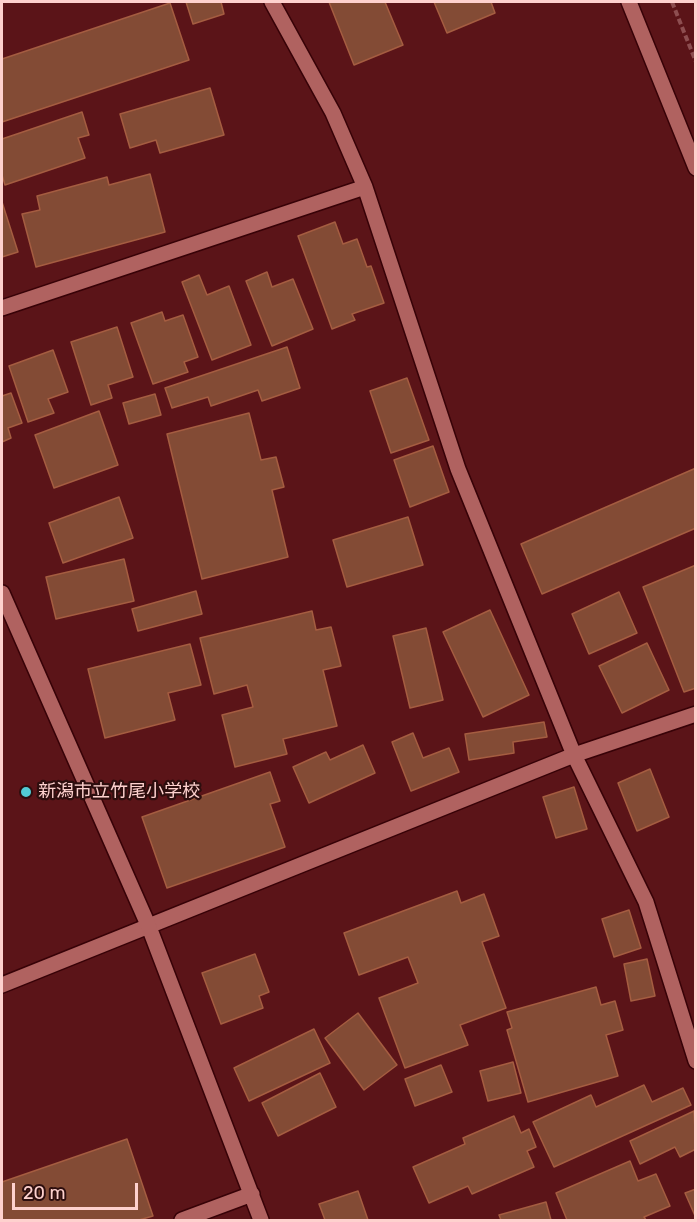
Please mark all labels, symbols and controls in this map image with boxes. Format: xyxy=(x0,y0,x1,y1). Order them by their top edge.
place label: 新潟市立竹尾小学校 xyxy=(38,781,200,803)
marker: 新潟市立竹尾小学校 xyxy=(19,785,33,799)
scale bar xyxy=(15,1171,141,1209)
text: 20 m xyxy=(23,1182,65,1204)

